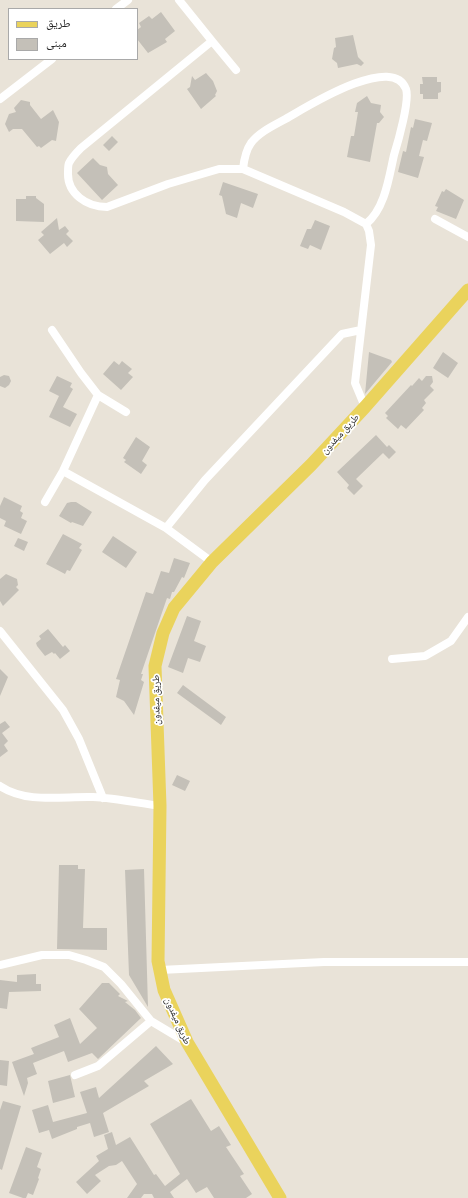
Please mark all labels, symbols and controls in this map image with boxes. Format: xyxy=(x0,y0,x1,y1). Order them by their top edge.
legend xyxy=(8,8,138,60)
text: طريق xyxy=(46,15,71,30)
text: مبنى xyxy=(46,35,67,50)
street label: طريق ميفدون xyxy=(318,411,362,457)
street label: طريق ميفدون xyxy=(150,675,162,725)
street label: طريق ميفدون xyxy=(162,996,194,1046)

